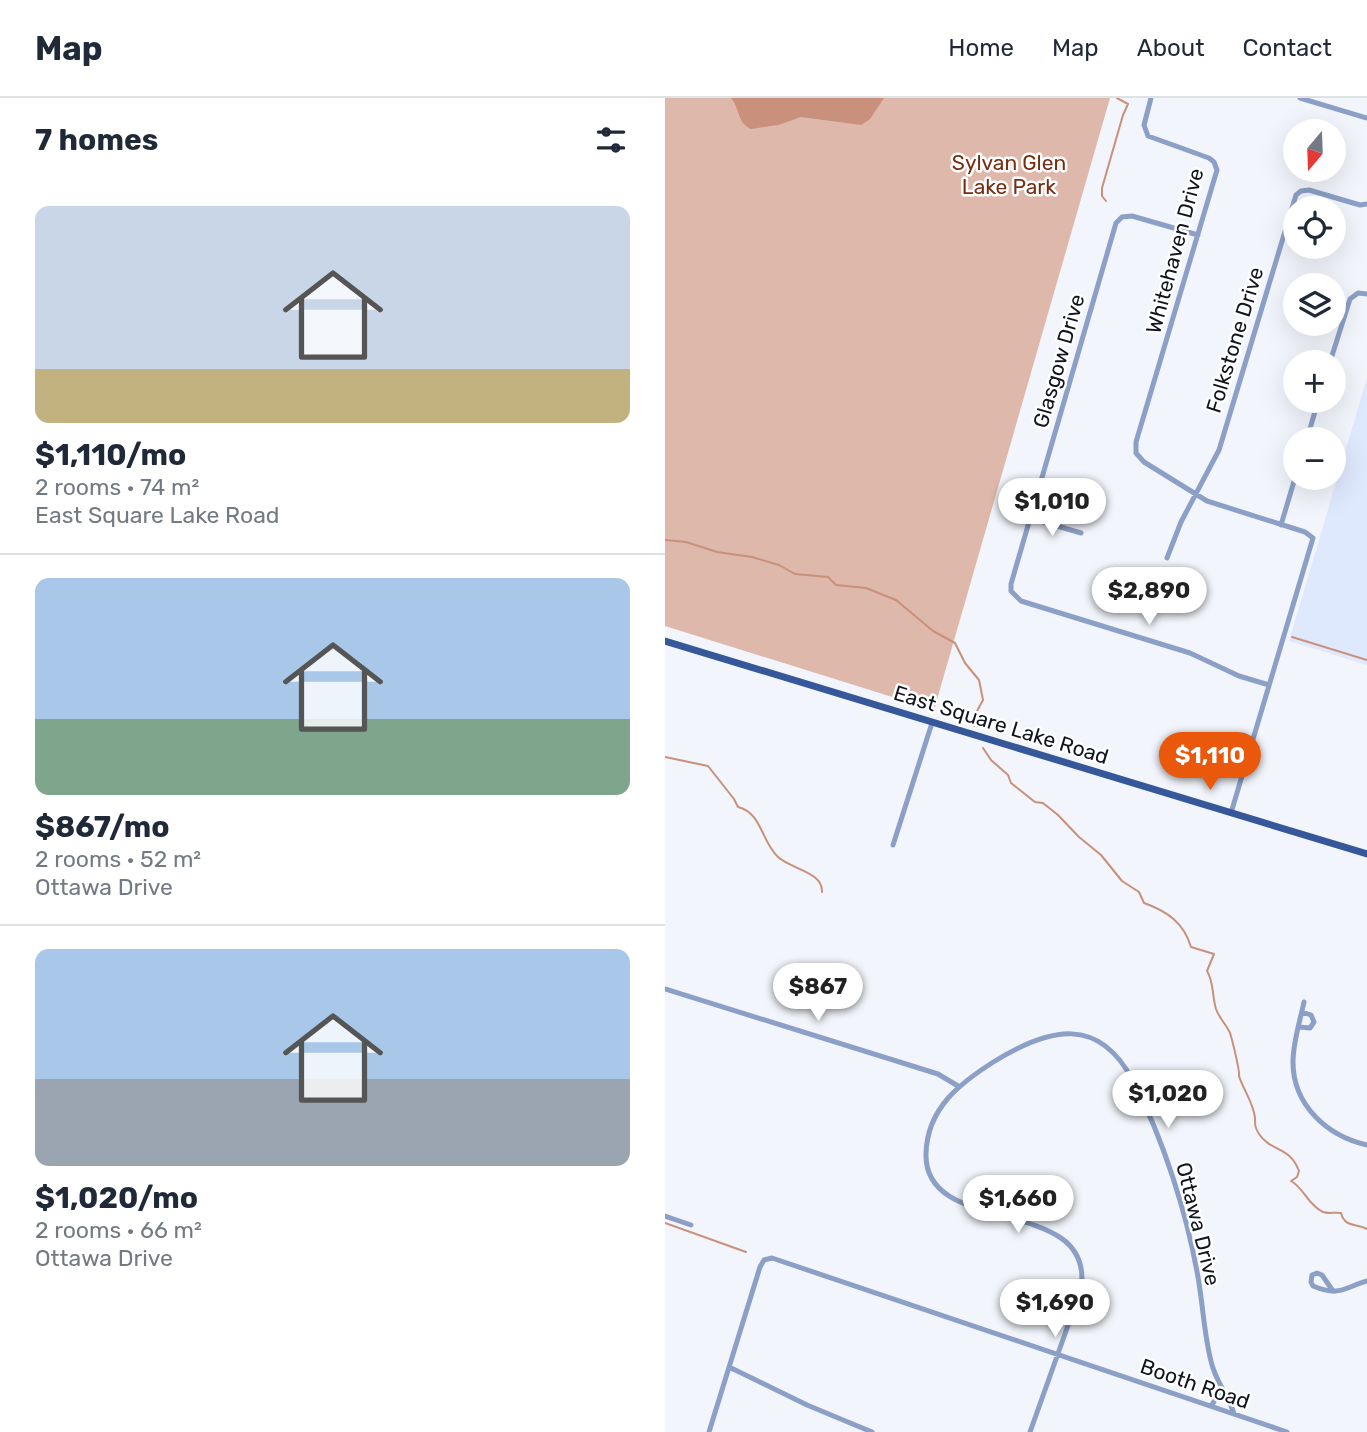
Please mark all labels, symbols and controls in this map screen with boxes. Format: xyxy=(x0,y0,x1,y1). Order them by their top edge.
text: Map xyxy=(35,29,103,68)
text: Home xyxy=(948,34,1014,62)
text: Map xyxy=(1052,34,1099,62)
text: About xyxy=(1137,34,1205,62)
text: Contact xyxy=(1243,34,1332,62)
north arrow xyxy=(1283,119,1346,182)
map controls xyxy=(1283,119,1346,490)
icon: filters xyxy=(592,121,630,159)
text: 7 homes xyxy=(35,122,158,158)
park label: Sylvan Glen Lake Park xyxy=(952,150,1066,199)
street label: Whitehaven Drive xyxy=(1140,165,1209,336)
button: locate xyxy=(1283,196,1346,259)
icon: home xyxy=(270,252,396,378)
street label: Folkstone Drive xyxy=(1201,264,1269,416)
button: layers xyxy=(1283,273,1346,336)
street label: Glasgow Drive xyxy=(1027,291,1090,431)
button: + xyxy=(1283,350,1346,413)
button: − xyxy=(1283,427,1346,490)
text: $1,110/mo xyxy=(35,437,186,473)
text: 2 rooms · 74 m² xyxy=(35,473,199,501)
pin: $1,010 xyxy=(995,478,1109,538)
text: $1,010 xyxy=(1014,487,1090,515)
text: East Square Lake Road xyxy=(35,501,280,529)
pin: $2,890 xyxy=(1092,568,1206,627)
text: $2,890 xyxy=(1108,576,1190,604)
icon: home xyxy=(270,624,396,750)
street label: East Square Lake Road xyxy=(891,680,1112,769)
pin: $1,110 xyxy=(1153,732,1267,792)
text: $1,110 xyxy=(1175,741,1245,769)
text: $867/mo xyxy=(35,809,170,845)
text: 2 rooms · 52 m² xyxy=(35,845,201,873)
text: Ottawa Drive xyxy=(35,873,173,901)
pin: $867 xyxy=(777,964,859,1023)
text: $867 xyxy=(789,972,847,1000)
icon: home xyxy=(270,995,396,1121)
pin: $1,020 xyxy=(1111,1070,1225,1130)
text: $1,020 xyxy=(1128,1079,1208,1107)
street label: Ottawa Drive xyxy=(1171,1160,1226,1288)
pin: $1,660 xyxy=(961,1176,1075,1235)
text: $1,020/mo xyxy=(35,1180,198,1216)
text: $1,660 xyxy=(979,1184,1057,1212)
text: 2 rooms · 66 m² xyxy=(35,1216,202,1244)
text: Ottawa Drive xyxy=(35,1244,173,1272)
pin: $1,690 xyxy=(998,1280,1112,1339)
text: $1,690 xyxy=(1016,1288,1094,1316)
street label: Booth Road xyxy=(1137,1353,1253,1414)

